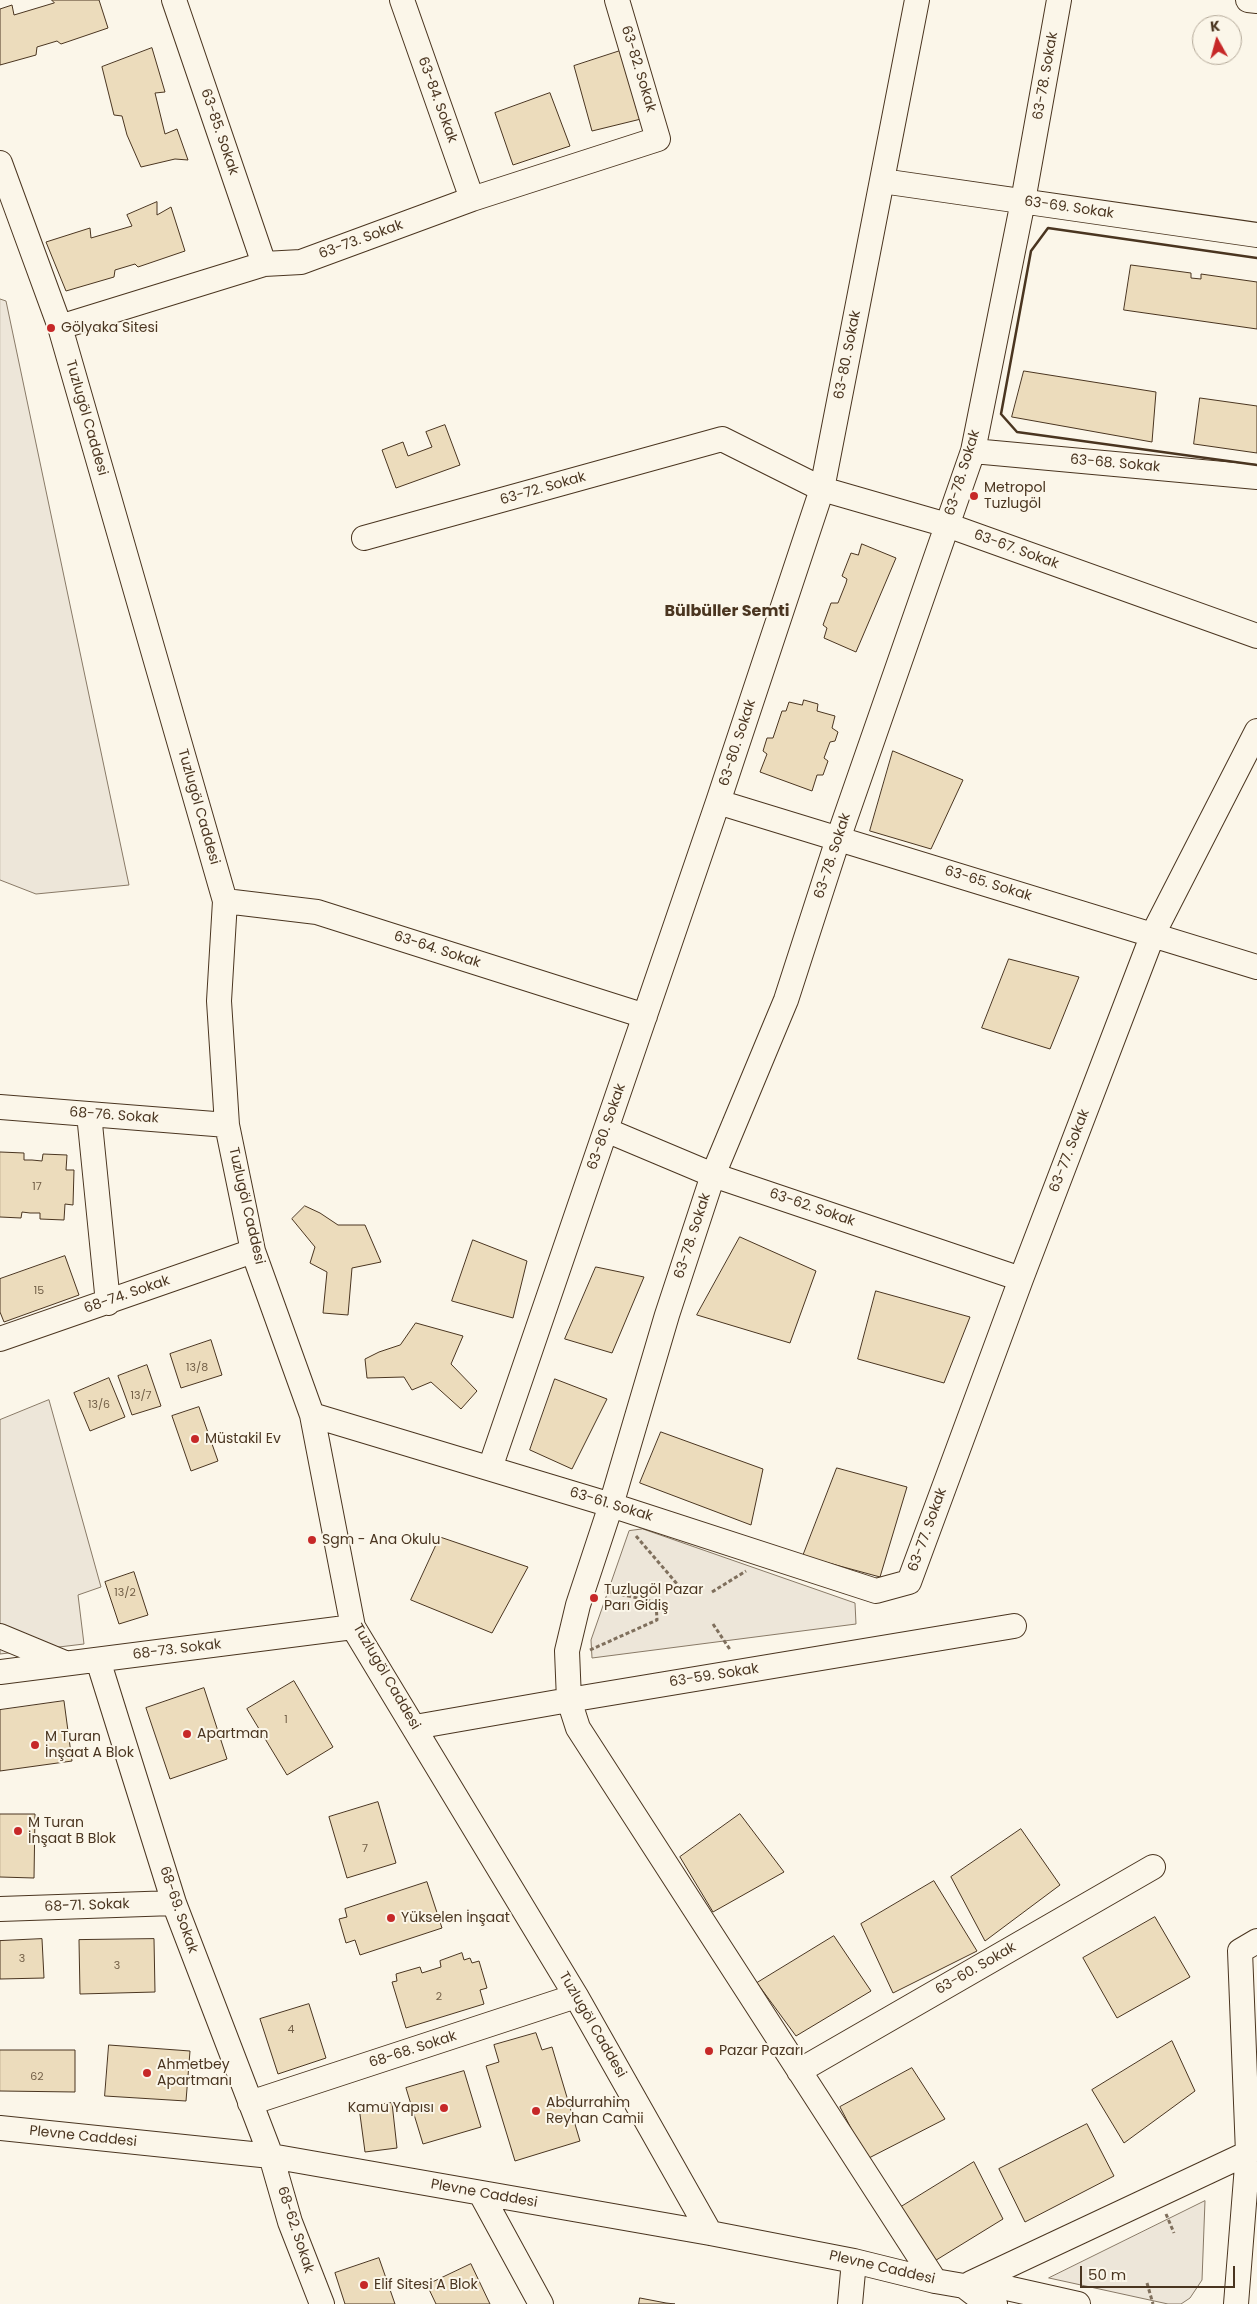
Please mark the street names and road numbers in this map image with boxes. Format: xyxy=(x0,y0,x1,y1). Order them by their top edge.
street label: 63-82. Sokak xyxy=(617,24,659,114)
street label: 63-78. Sokak xyxy=(1030,31,1062,121)
street label: 63-84. Sokak xyxy=(414,55,460,145)
street label: 63-85. Sokak xyxy=(196,87,242,177)
street label: 63-69. Sokak xyxy=(1023,193,1115,223)
street label: 63-73. Sokak xyxy=(317,217,405,263)
street label: 63-80. Sokak xyxy=(831,309,865,401)
street label: Tuzlugöl Caddesi xyxy=(61,358,111,478)
street label: 63-78. Sokak xyxy=(942,428,984,518)
street label: 63-68. Sokak xyxy=(1069,452,1161,476)
street label: 63-72. Sokak xyxy=(498,469,588,509)
street label: 63-67. Sokak xyxy=(971,527,1061,573)
street label: 63-80. Sokak xyxy=(716,698,760,788)
street label: Tuzlugöl Caddesi xyxy=(173,747,223,867)
street label: 63-78. Sokak xyxy=(811,811,855,901)
street label: 63-65. Sokak xyxy=(942,863,1034,905)
street label: 63-64. Sokak xyxy=(391,928,483,972)
street label: 63-80. Sokak xyxy=(584,1082,630,1172)
street label: 68-76. Sokak xyxy=(69,1104,159,1128)
street label: 63-77. Sokak xyxy=(1046,1107,1094,1195)
street label: Tuzlugöl Caddesi xyxy=(224,1146,268,1266)
street label: 63-62. Sokak xyxy=(767,1185,857,1231)
street label: 63-78. Sokak xyxy=(671,1191,715,1281)
street label: 68-74. Sokak xyxy=(82,1272,172,1318)
street label: 63-61. Sokak xyxy=(567,1484,655,1526)
street label: 63-77. Sokak xyxy=(905,1486,951,1574)
street label: Tuzlugöl Caddesi xyxy=(349,1621,423,1733)
street label: 68-73. Sokak xyxy=(132,1636,222,1664)
street label: 63-59. Sokak xyxy=(668,1661,760,1691)
street label: 68-69. Sokak xyxy=(155,1864,201,1956)
street label: 68-71. Sokak xyxy=(44,1896,130,1916)
street label: 63-60. Sokak xyxy=(933,1939,1019,1999)
street label: Tuzlugöl Caddesi xyxy=(555,1969,629,2081)
street label: 68-68. Sokak xyxy=(367,2028,459,2072)
street label: Plevne Caddesi xyxy=(28,2123,138,2151)
street label: Plevne Caddesi xyxy=(429,2176,539,2212)
street label: 68-62. Sokak xyxy=(273,2185,317,2275)
street label: Plevne Caddesi xyxy=(827,2248,937,2288)

